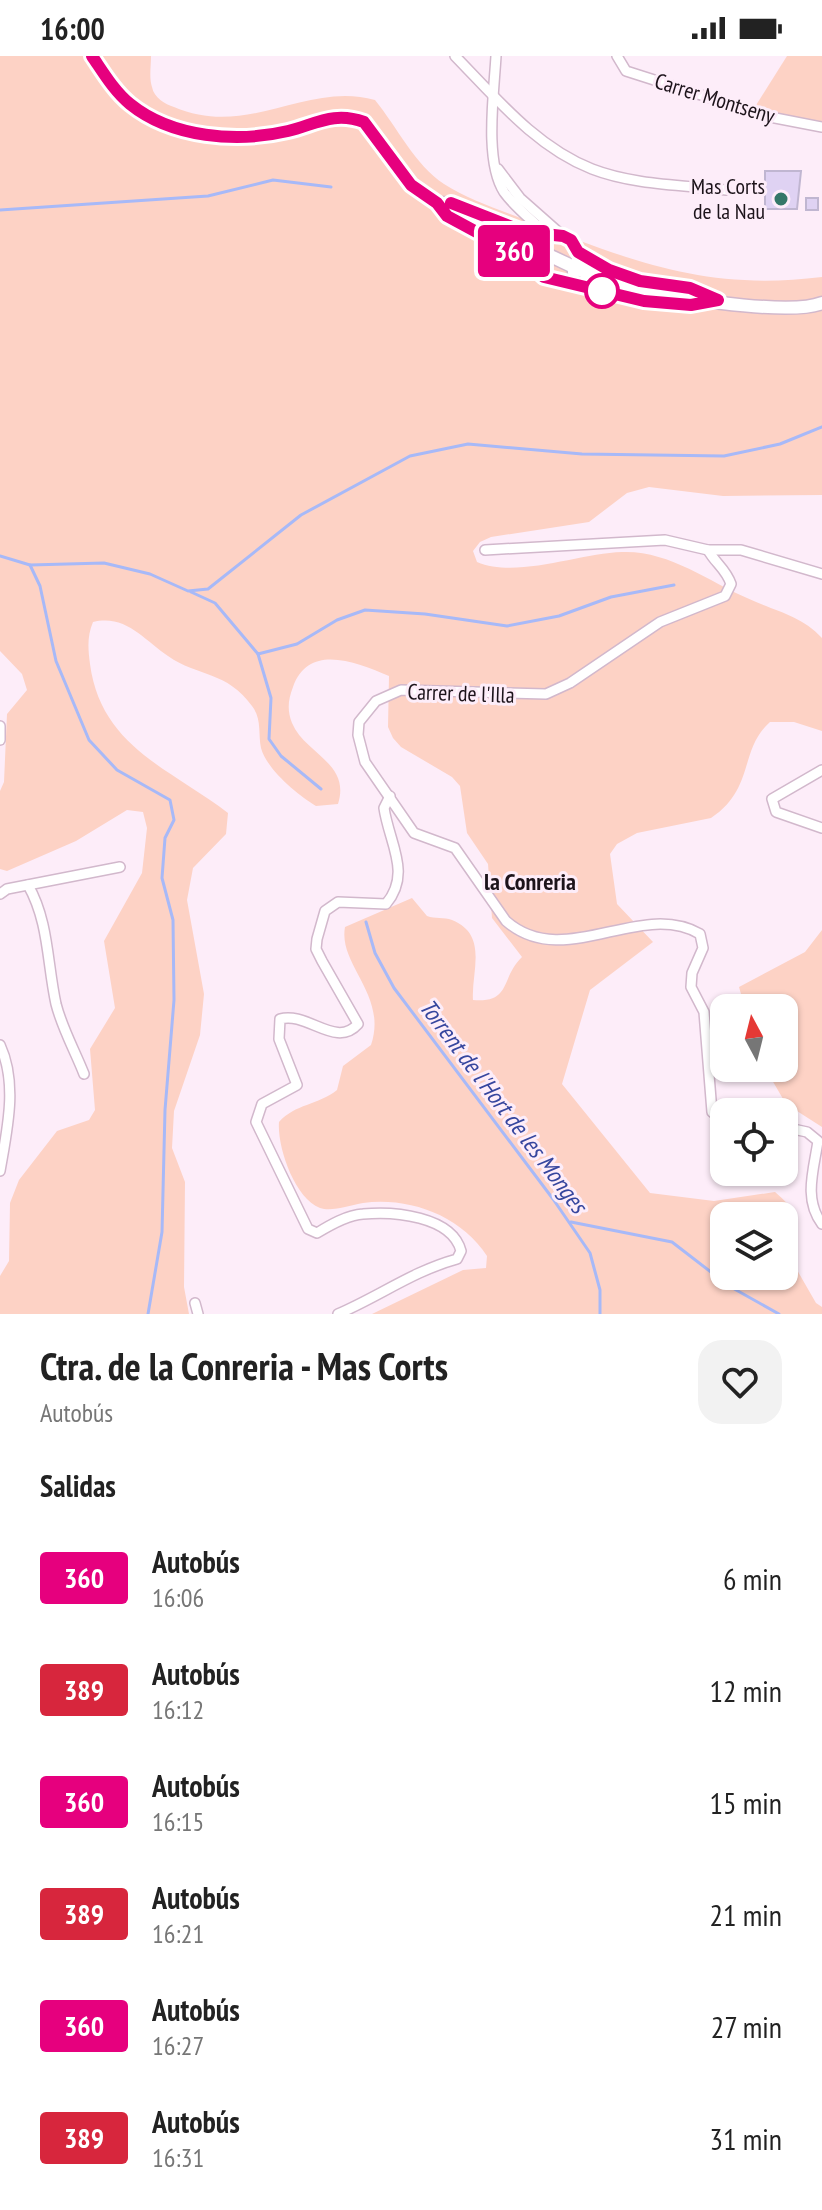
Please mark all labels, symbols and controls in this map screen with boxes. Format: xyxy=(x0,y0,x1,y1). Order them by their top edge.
text: 16:00 xyxy=(40,9,105,48)
street label: Carrer Montseny xyxy=(652,66,779,130)
place label: Mas Corts de la Nau xyxy=(691,172,765,225)
marker: Mas Corts de la Nau xyxy=(772,190,790,208)
line badge: 360 xyxy=(468,225,560,277)
text: 360 xyxy=(494,232,534,269)
unlabelled marker xyxy=(585,274,619,308)
street label: Carrer de l'Illa xyxy=(407,677,515,709)
district label: la Conreria xyxy=(484,866,576,897)
water label: Torrent de l'Hort de les Monges xyxy=(413,993,596,1221)
north arrow xyxy=(710,994,798,1082)
map controls xyxy=(710,994,798,1290)
button: locate xyxy=(710,1098,798,1186)
button: layers xyxy=(710,1202,798,1290)
button: heart xyxy=(698,1340,782,1424)
text: Ctra. de la Conreria - Mas Corts xyxy=(40,1341,448,1390)
text: Autobús xyxy=(40,1396,113,1429)
text: Salidas xyxy=(40,1466,116,1505)
text: Autobús xyxy=(152,1542,240,1581)
text: 360 xyxy=(64,1559,104,1596)
text: 6 min xyxy=(723,1559,782,1598)
text: 16:06 xyxy=(152,1581,204,1614)
text: Autobús xyxy=(152,1654,240,1693)
text: 389 xyxy=(64,1671,104,1708)
text: 12 min xyxy=(709,1671,782,1710)
text: 16:12 xyxy=(152,1693,204,1726)
text: Autobús xyxy=(152,1766,240,1805)
text: 360 xyxy=(64,1783,104,1820)
text: 15 min xyxy=(709,1783,782,1822)
text: 16:15 xyxy=(152,1805,204,1838)
text: Autobús xyxy=(152,1878,240,1917)
text: 389 xyxy=(64,1895,104,1932)
text: 21 min xyxy=(709,1895,782,1934)
text: 16:21 xyxy=(152,1917,204,1950)
text: Autobús xyxy=(152,1990,240,2029)
text: 360 xyxy=(64,2007,104,2044)
text: 27 min xyxy=(711,2007,782,2046)
text: 16:27 xyxy=(152,2029,204,2062)
text: Autobús xyxy=(152,2102,240,2141)
text: 389 xyxy=(64,2119,104,2156)
text: 31 min xyxy=(709,2119,782,2158)
text: 16:31 xyxy=(152,2141,204,2174)

